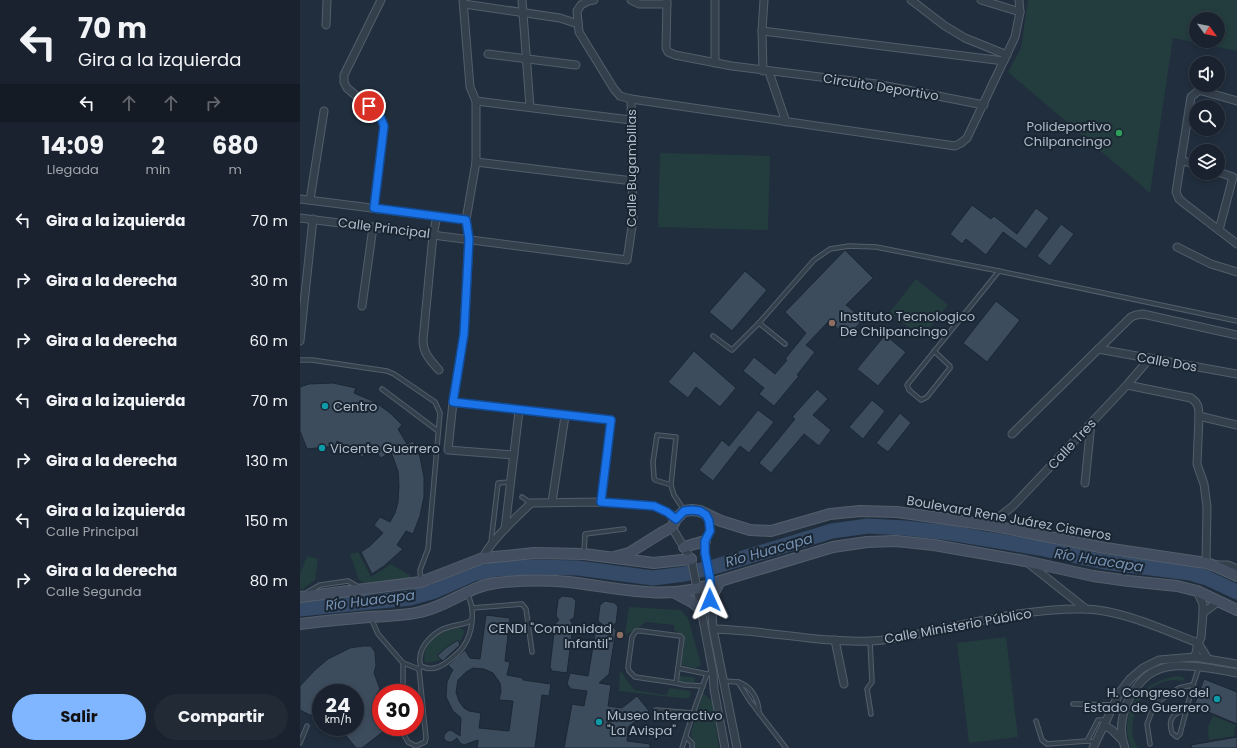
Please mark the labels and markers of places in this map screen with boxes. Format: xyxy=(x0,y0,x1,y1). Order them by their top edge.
pin xyxy=(352,89,386,123)
place label: Polideportivo Chilpancingo xyxy=(1024,117,1111,151)
marker: Polideportivo Chilpancingo xyxy=(1114,128,1124,138)
place label: Instituto Tecnologico De Chilpancingo xyxy=(840,307,975,341)
marker: Instituto Tecnologico De Chilpancingo xyxy=(827,318,837,328)
place label: Centro xyxy=(333,397,377,416)
marker: Centro xyxy=(320,401,330,411)
place label: Vicente Guerrero xyxy=(330,439,440,458)
marker: Vicente Guerrero xyxy=(317,443,327,453)
place label: CENDI "Comunidad Infantil" xyxy=(489,619,612,653)
marker: CENDI "Comunidad Infantil" xyxy=(615,630,625,640)
place label: H. Congreso del Estado de Guerrero xyxy=(1084,683,1209,717)
marker: H. Congreso del Estado de Guerrero xyxy=(1212,694,1222,704)
place label: Museo Interactivo "La Avispa" xyxy=(607,706,723,740)
marker: Museo Interactivo "La Avispa" xyxy=(594,717,604,727)

